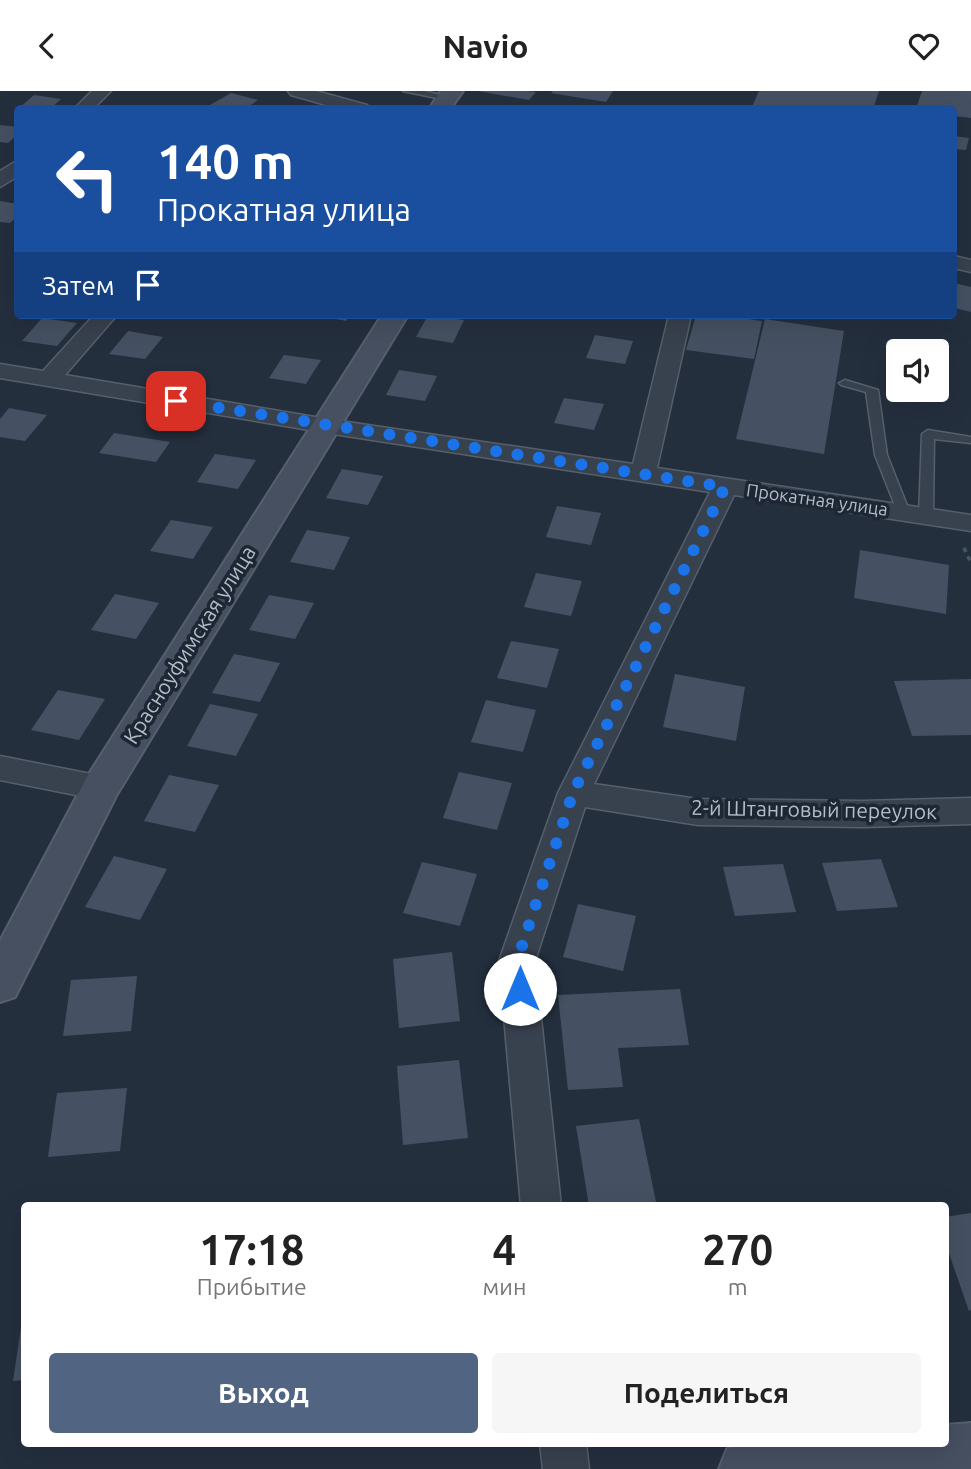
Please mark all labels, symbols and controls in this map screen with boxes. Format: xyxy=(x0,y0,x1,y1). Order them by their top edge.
icon: back xyxy=(28,27,66,65)
icon: heart xyxy=(905,27,943,65)
text: Navio xyxy=(442,28,529,64)
icon: left xyxy=(42,133,133,224)
text: 140 m xyxy=(157,133,294,188)
text: Прокатная улица xyxy=(157,191,411,227)
icon: arrive xyxy=(129,266,167,304)
text: Затем xyxy=(42,271,115,300)
map controls xyxy=(886,339,949,402)
button: sound xyxy=(886,339,949,402)
pin xyxy=(146,371,206,431)
icon: arrive xyxy=(157,382,195,420)
street label: Прокатная улица xyxy=(745,479,889,519)
street label: Красноуфимская улица xyxy=(118,541,260,748)
street label: 2-й Штанговый переулок xyxy=(691,795,937,823)
position arrow xyxy=(483,952,557,1026)
text: 17:18 xyxy=(199,1226,304,1273)
text: 4 xyxy=(493,1226,516,1273)
text: 270 xyxy=(702,1226,773,1273)
text: Прибытие xyxy=(197,1274,307,1299)
text: мин xyxy=(483,1274,526,1299)
text: m xyxy=(728,1274,748,1299)
button: Выход xyxy=(49,1353,478,1433)
button: Поделиться xyxy=(492,1353,921,1433)

